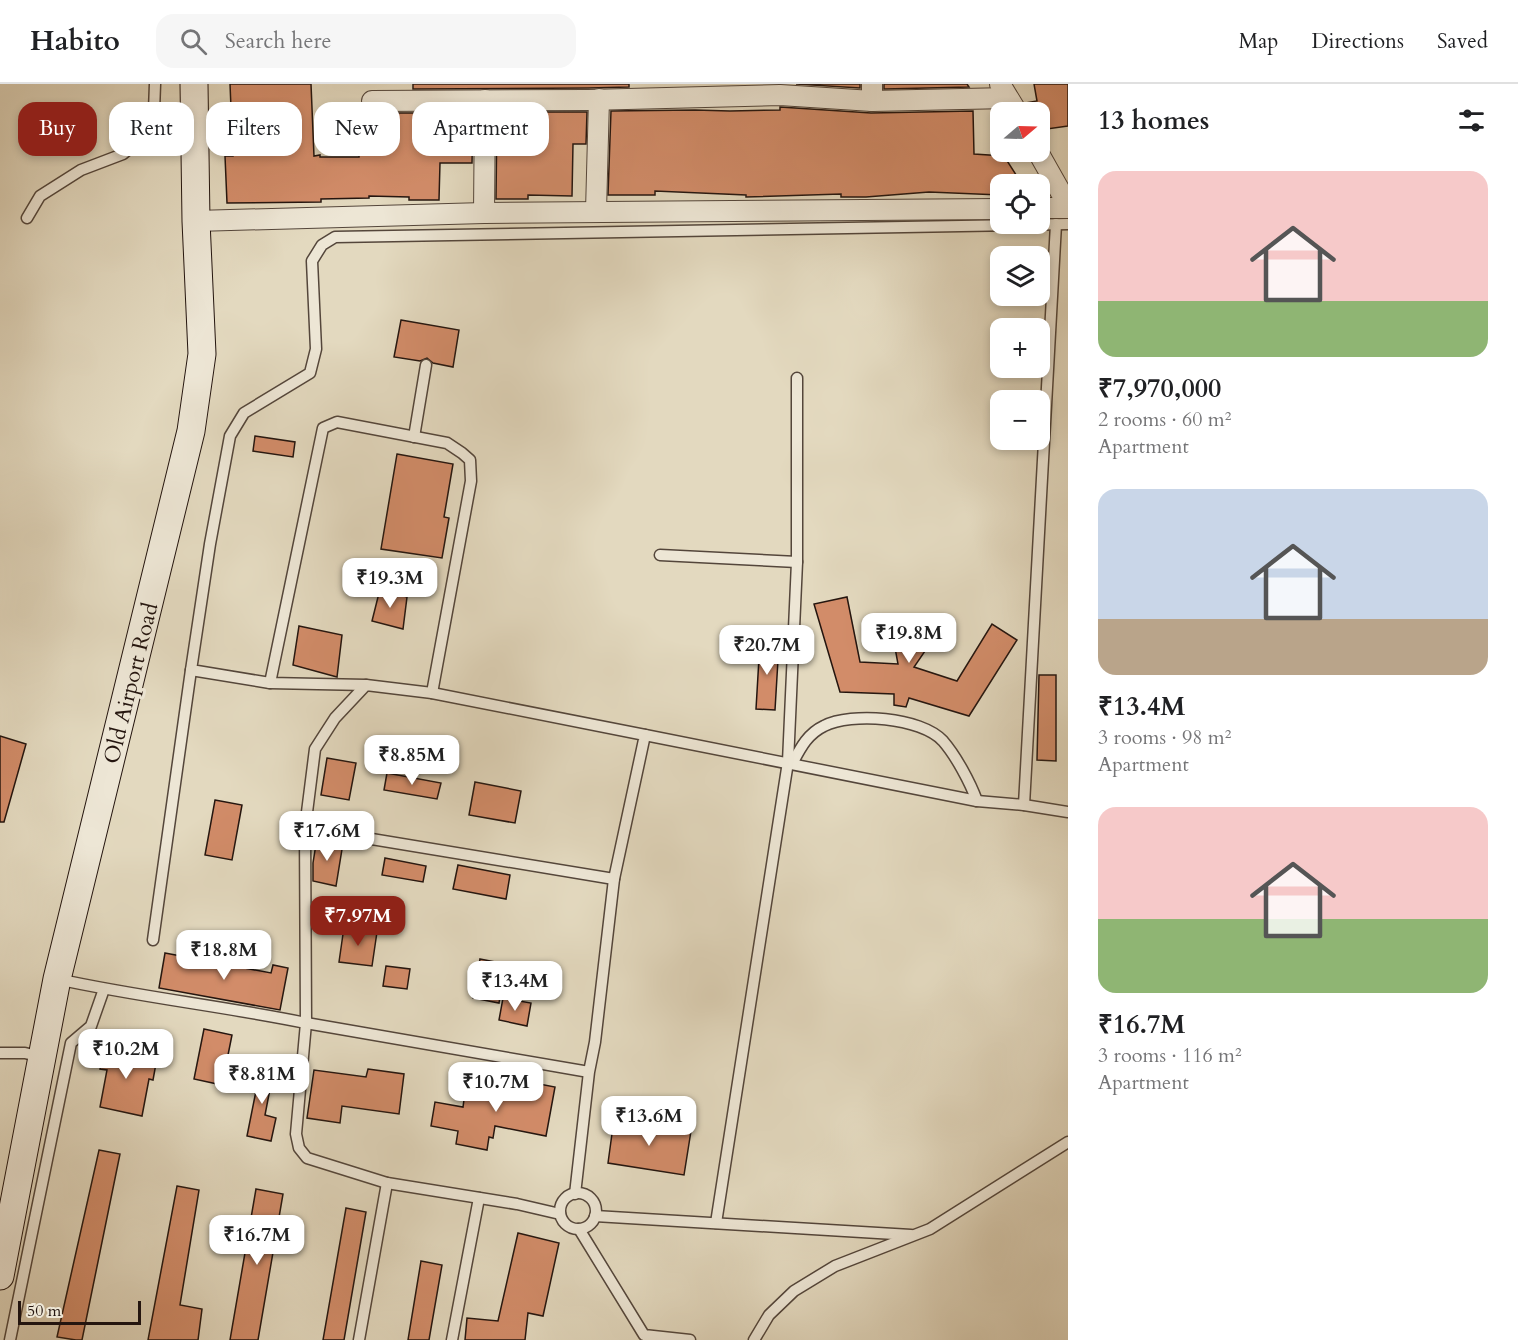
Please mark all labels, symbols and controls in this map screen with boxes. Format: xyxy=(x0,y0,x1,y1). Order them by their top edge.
search box xyxy=(156,14,576,68)
text: Habito xyxy=(30,22,120,60)
icon: search xyxy=(177,25,210,58)
text: Search here xyxy=(225,26,331,56)
text: Map xyxy=(1238,27,1278,56)
text: Directions xyxy=(1311,27,1404,56)
text: Saved xyxy=(1437,27,1488,56)
chip: Buy xyxy=(18,102,97,156)
chip: Rent xyxy=(109,102,194,156)
chip: Filters xyxy=(206,102,302,156)
chip: New xyxy=(314,102,400,156)
chip: Apartment xyxy=(412,102,549,156)
north arrow xyxy=(990,102,1050,162)
map controls xyxy=(990,102,1050,450)
text: 13 homes xyxy=(1098,103,1209,138)
icon: filters xyxy=(1455,104,1488,137)
button: locate xyxy=(990,174,1050,234)
icon: home xyxy=(1239,210,1347,318)
button: layers xyxy=(990,246,1050,306)
button: + xyxy=(990,318,1050,378)
text: ₹7,970,000 xyxy=(1098,371,1221,406)
button: − xyxy=(990,390,1050,450)
text: 2 rooms · 60 m² xyxy=(1098,406,1231,433)
text: Apartment xyxy=(1098,433,1189,460)
icon: home xyxy=(1239,528,1347,636)
pin: ₹19.3M xyxy=(341,558,439,609)
text: ₹19.3M xyxy=(356,564,424,591)
street label: Old Airport Road xyxy=(96,599,166,767)
pin: ₹19.8M xyxy=(860,613,958,664)
text: ₹19.8M xyxy=(875,619,943,646)
pin: ₹20.7M xyxy=(718,625,816,676)
text: ₹20.7M xyxy=(733,631,801,658)
text: ₹13.4M xyxy=(1098,689,1186,724)
text: 3 rooms · 98 m² xyxy=(1098,724,1231,751)
pin: ₹8.85M xyxy=(363,735,461,786)
text: ₹8.85M xyxy=(378,741,446,768)
text: Apartment xyxy=(1098,751,1189,778)
pin: ₹17.6M xyxy=(278,811,376,862)
text: ₹17.6M xyxy=(293,817,361,844)
icon: home xyxy=(1239,846,1347,954)
pin: ₹7.97M xyxy=(309,896,407,947)
text: ₹7.97M xyxy=(324,902,392,929)
pin: ₹18.8M xyxy=(175,930,273,981)
text: ₹18.8M xyxy=(190,936,258,963)
pin: ₹13.4M xyxy=(466,961,564,1012)
text: ₹13.4M xyxy=(481,967,549,994)
text: ₹16.7M xyxy=(1098,1007,1186,1042)
pin: ₹10.2M xyxy=(77,1029,175,1080)
text: ₹10.2M xyxy=(92,1035,160,1062)
text: 3 rooms · 116 m² xyxy=(1098,1042,1242,1069)
pin: ₹8.81M xyxy=(213,1054,311,1105)
text: ₹8.81M xyxy=(228,1060,296,1087)
pin: ₹10.7M xyxy=(447,1062,545,1113)
text: ₹10.7M xyxy=(462,1068,530,1095)
text: Apartment xyxy=(1098,1069,1189,1096)
pin: ₹13.6M xyxy=(600,1096,698,1147)
text: ₹13.6M xyxy=(615,1102,683,1129)
pin: ₹16.7M xyxy=(208,1215,306,1266)
text: ₹16.7M xyxy=(223,1221,291,1248)
scale bar xyxy=(18,1298,141,1326)
text: 50 m xyxy=(27,1300,61,1322)

